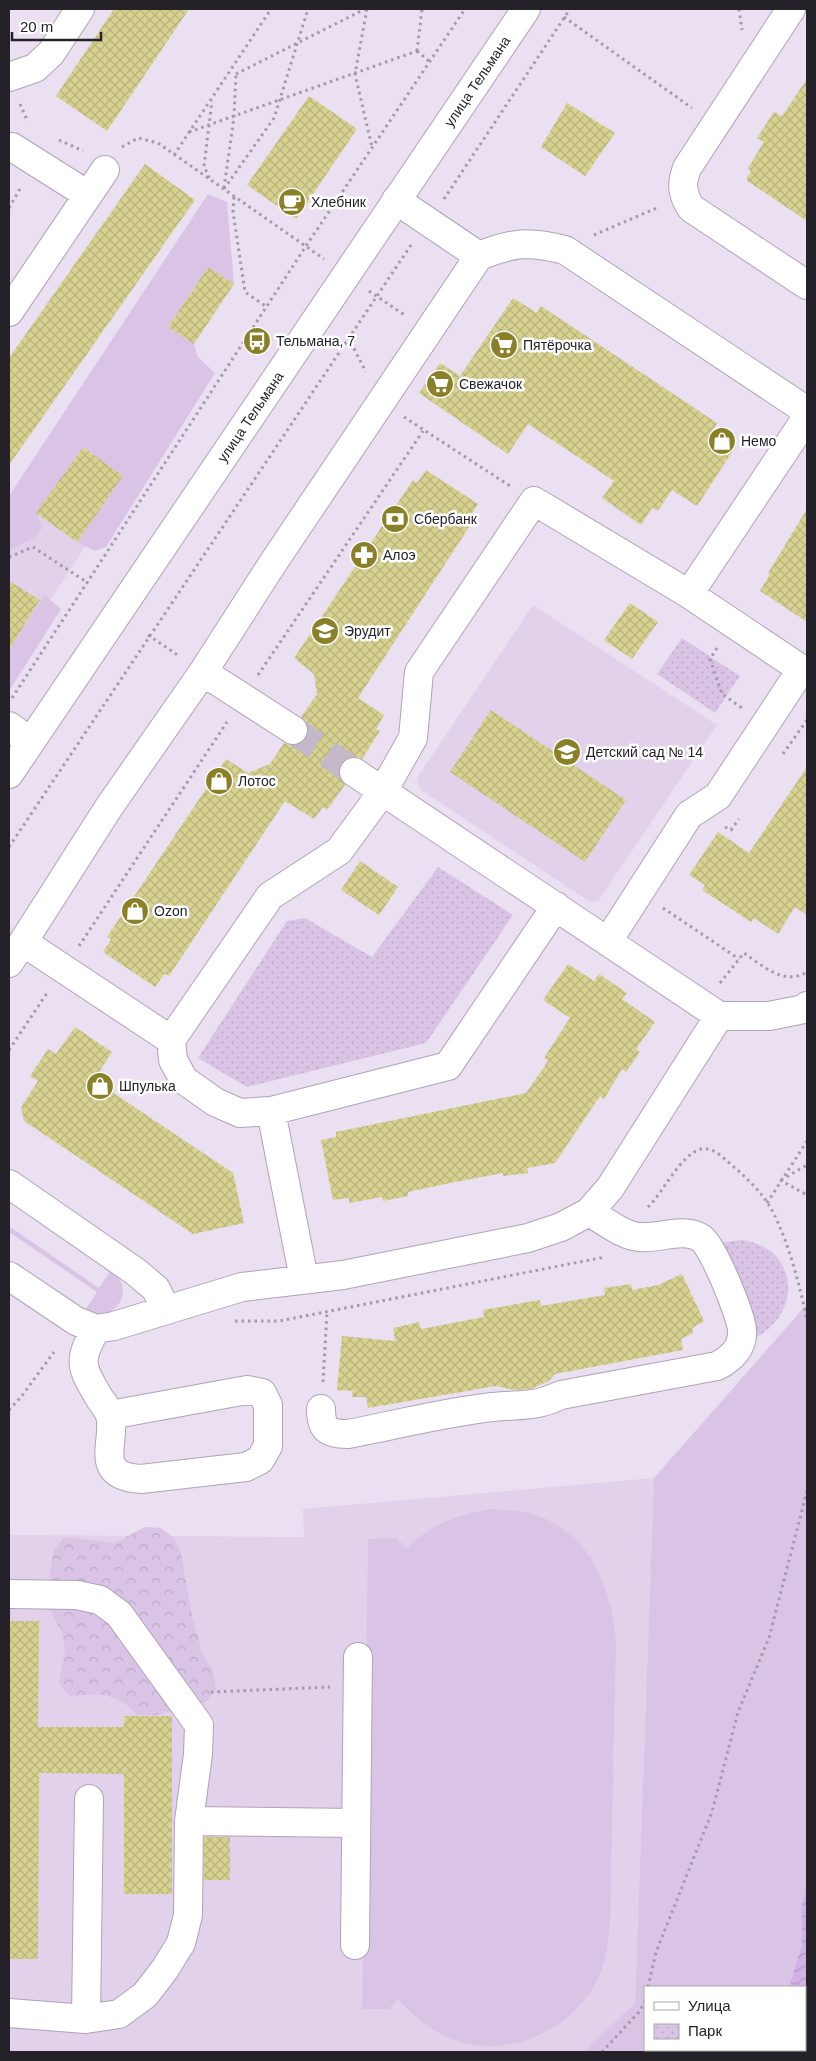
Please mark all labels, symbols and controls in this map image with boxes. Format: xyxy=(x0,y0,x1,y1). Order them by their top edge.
scale bar xyxy=(12,10,101,42)
text: 20 m xyxy=(20,18,53,35)
street label: улица Тельмана xyxy=(441,33,514,130)
cafe icon: Хлебник xyxy=(277,187,307,217)
place label: Хлебник xyxy=(311,194,367,210)
bus stop icon: Тельмана, 7 xyxy=(242,326,272,356)
supermarket icon: Пятёрочка xyxy=(489,330,519,360)
place label: Тельмана, 7 xyxy=(276,333,355,349)
place label: Пятёрочка xyxy=(523,337,592,353)
street label: улица Тельмана xyxy=(214,368,287,465)
supermarket icon: Свежачок xyxy=(425,369,455,399)
place label: Свежачок xyxy=(459,376,523,392)
shop icon: Немо xyxy=(707,426,737,456)
place label: Немо xyxy=(741,433,777,449)
bank icon: Сбербанк xyxy=(380,504,410,534)
place label: Сбербанк xyxy=(414,511,478,527)
pharmacy icon: Алоэ xyxy=(349,540,379,570)
place label: Алоэ xyxy=(383,547,416,563)
school or university icon: Эрудит xyxy=(310,616,340,646)
place label: Эрудит xyxy=(344,623,391,639)
school or university icon: Детский сад № 14 xyxy=(552,737,582,767)
place label: Детский сад № 14 xyxy=(586,744,703,760)
shop icon: Лотос xyxy=(204,766,234,796)
place label: Лотос xyxy=(238,773,276,789)
shop icon: Ozon xyxy=(120,896,150,926)
place label: Ozon xyxy=(154,903,187,919)
shop icon: Шпулька xyxy=(85,1071,115,1101)
place label: Шпулька xyxy=(119,1078,176,1094)
legend xyxy=(644,1986,806,2051)
text: Улица xyxy=(688,1997,731,2014)
text: Парк xyxy=(688,2022,722,2039)

